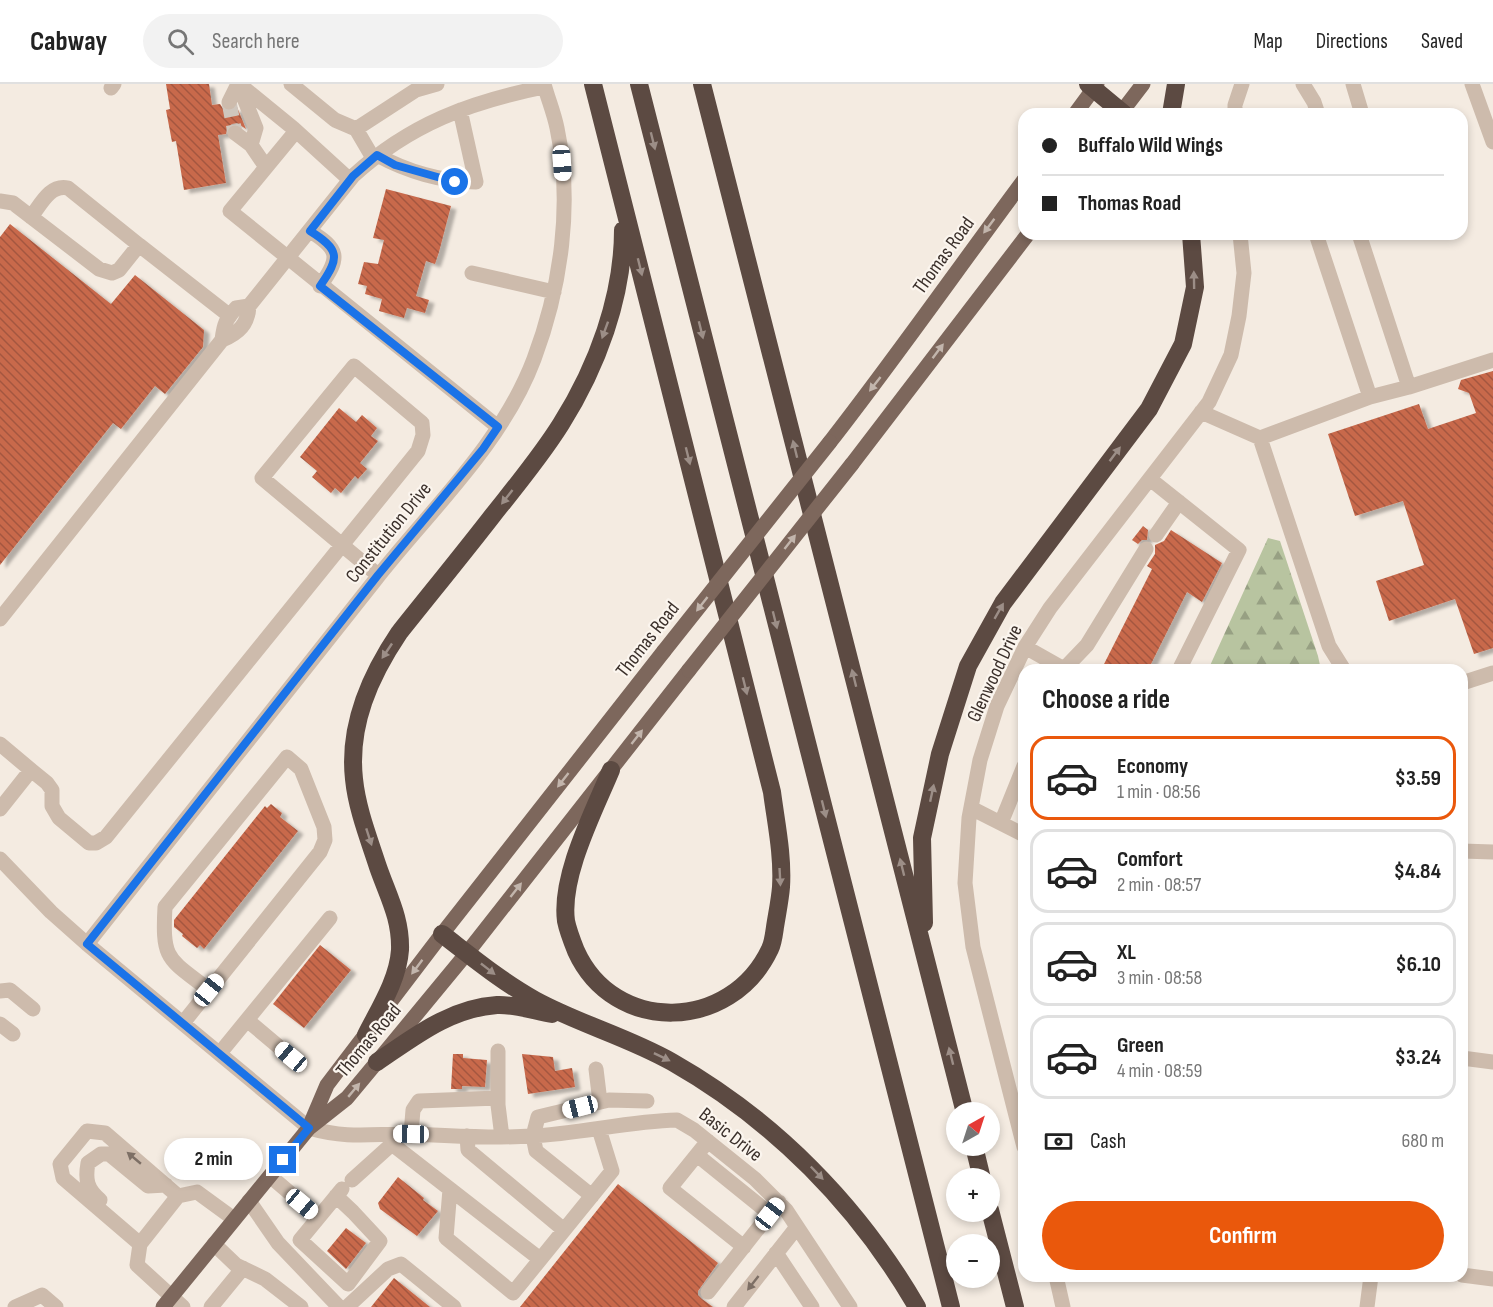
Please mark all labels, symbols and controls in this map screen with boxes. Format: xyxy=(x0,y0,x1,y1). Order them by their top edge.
search box xyxy=(143,14,563,68)
text: Cabway xyxy=(30,25,107,58)
icon: search xyxy=(164,25,197,58)
text: Search here xyxy=(212,28,300,55)
text: Map xyxy=(1253,29,1283,54)
text: Directions xyxy=(1316,29,1388,54)
text: Saved xyxy=(1421,29,1463,54)
one-way arrow xyxy=(649,132,659,150)
text: Buffalo Wild Wings xyxy=(1078,132,1223,159)
car xyxy=(552,144,572,182)
route start xyxy=(441,168,468,195)
text: Thomas Road xyxy=(1078,190,1181,217)
street label: Thomas Road xyxy=(908,213,980,299)
one-way arrow xyxy=(983,218,995,234)
one-way arrow xyxy=(635,257,645,276)
one-way arrow xyxy=(1190,271,1199,290)
one-way arrow xyxy=(599,321,609,339)
one-way arrow xyxy=(697,321,707,339)
one-way arrow xyxy=(932,343,945,359)
one-way arrow xyxy=(869,377,881,392)
one-way arrow xyxy=(790,440,800,458)
one-way arrow xyxy=(684,447,693,465)
one-way arrow xyxy=(1109,447,1121,463)
street label: Constitution Drive xyxy=(341,477,437,588)
one-way arrow xyxy=(501,489,514,505)
one-way arrow xyxy=(784,534,796,549)
one-way arrow xyxy=(697,596,709,611)
street label: Thomas Road xyxy=(611,597,685,682)
one-way arrow xyxy=(994,602,1004,619)
one-way arrow xyxy=(771,611,781,630)
street label: Glenwood Drive xyxy=(962,621,1028,726)
one-way arrow xyxy=(381,642,393,658)
one-way arrow xyxy=(849,669,859,688)
one-way arrow xyxy=(740,677,750,695)
text: Choose a ride xyxy=(1042,684,1170,716)
one-way arrow xyxy=(630,729,643,745)
icon: car xyxy=(1045,751,1099,805)
text: Economy xyxy=(1117,753,1188,780)
text: $3.59 xyxy=(1395,765,1441,792)
one-way arrow xyxy=(557,772,570,788)
text: 1 min · 08:56 xyxy=(1117,780,1201,804)
one-way arrow xyxy=(927,783,937,802)
one-way arrow xyxy=(819,800,829,818)
one-way arrow xyxy=(364,828,374,846)
icon: car xyxy=(1045,844,1099,898)
text: Comfort xyxy=(1117,846,1183,873)
one-way arrow xyxy=(897,858,907,877)
text: $4.84 xyxy=(1394,858,1441,885)
one-way arrow xyxy=(776,867,785,886)
text: 2 min · 08:57 xyxy=(1117,873,1201,897)
one-way arrow xyxy=(510,882,523,898)
icon: car xyxy=(1045,937,1099,991)
text: XL xyxy=(1117,939,1136,966)
text: $6.10 xyxy=(1395,951,1441,978)
one-way arrow xyxy=(412,959,424,974)
one-way arrow xyxy=(481,963,496,975)
text: 3 min · 08:58 xyxy=(1117,966,1202,990)
car xyxy=(191,970,227,1010)
street label: Thomas Road xyxy=(331,999,407,1082)
icon: car xyxy=(1045,1030,1099,1084)
text: Green xyxy=(1117,1032,1164,1059)
car xyxy=(271,1039,311,1075)
text: $3.24 xyxy=(1395,1044,1441,1071)
one-way arrow xyxy=(945,1047,955,1065)
one-way arrow xyxy=(653,1052,670,1062)
text: 4 min · 08:59 xyxy=(1117,1059,1202,1083)
one-way arrow xyxy=(347,1082,360,1098)
car xyxy=(560,1094,600,1120)
north arrow xyxy=(946,1102,1000,1156)
map controls xyxy=(946,1102,1000,1288)
street label: Basic Drive xyxy=(694,1103,767,1167)
car xyxy=(393,1125,429,1143)
icon: cash xyxy=(1042,1125,1075,1158)
text: Cash xyxy=(1090,1128,1126,1155)
text: 680 m xyxy=(1402,1129,1444,1153)
callout: 2 min xyxy=(163,1139,262,1181)
route end xyxy=(269,1146,296,1173)
text: 2 min xyxy=(194,1147,233,1171)
one-way arrow xyxy=(126,1151,142,1164)
one-way arrow xyxy=(810,1166,824,1180)
button: + xyxy=(946,1168,1000,1222)
car xyxy=(282,1186,322,1222)
car xyxy=(752,1194,788,1234)
button: Confirm xyxy=(1042,1201,1444,1270)
button: − xyxy=(946,1234,1000,1288)
one-way arrow xyxy=(747,1276,759,1291)

